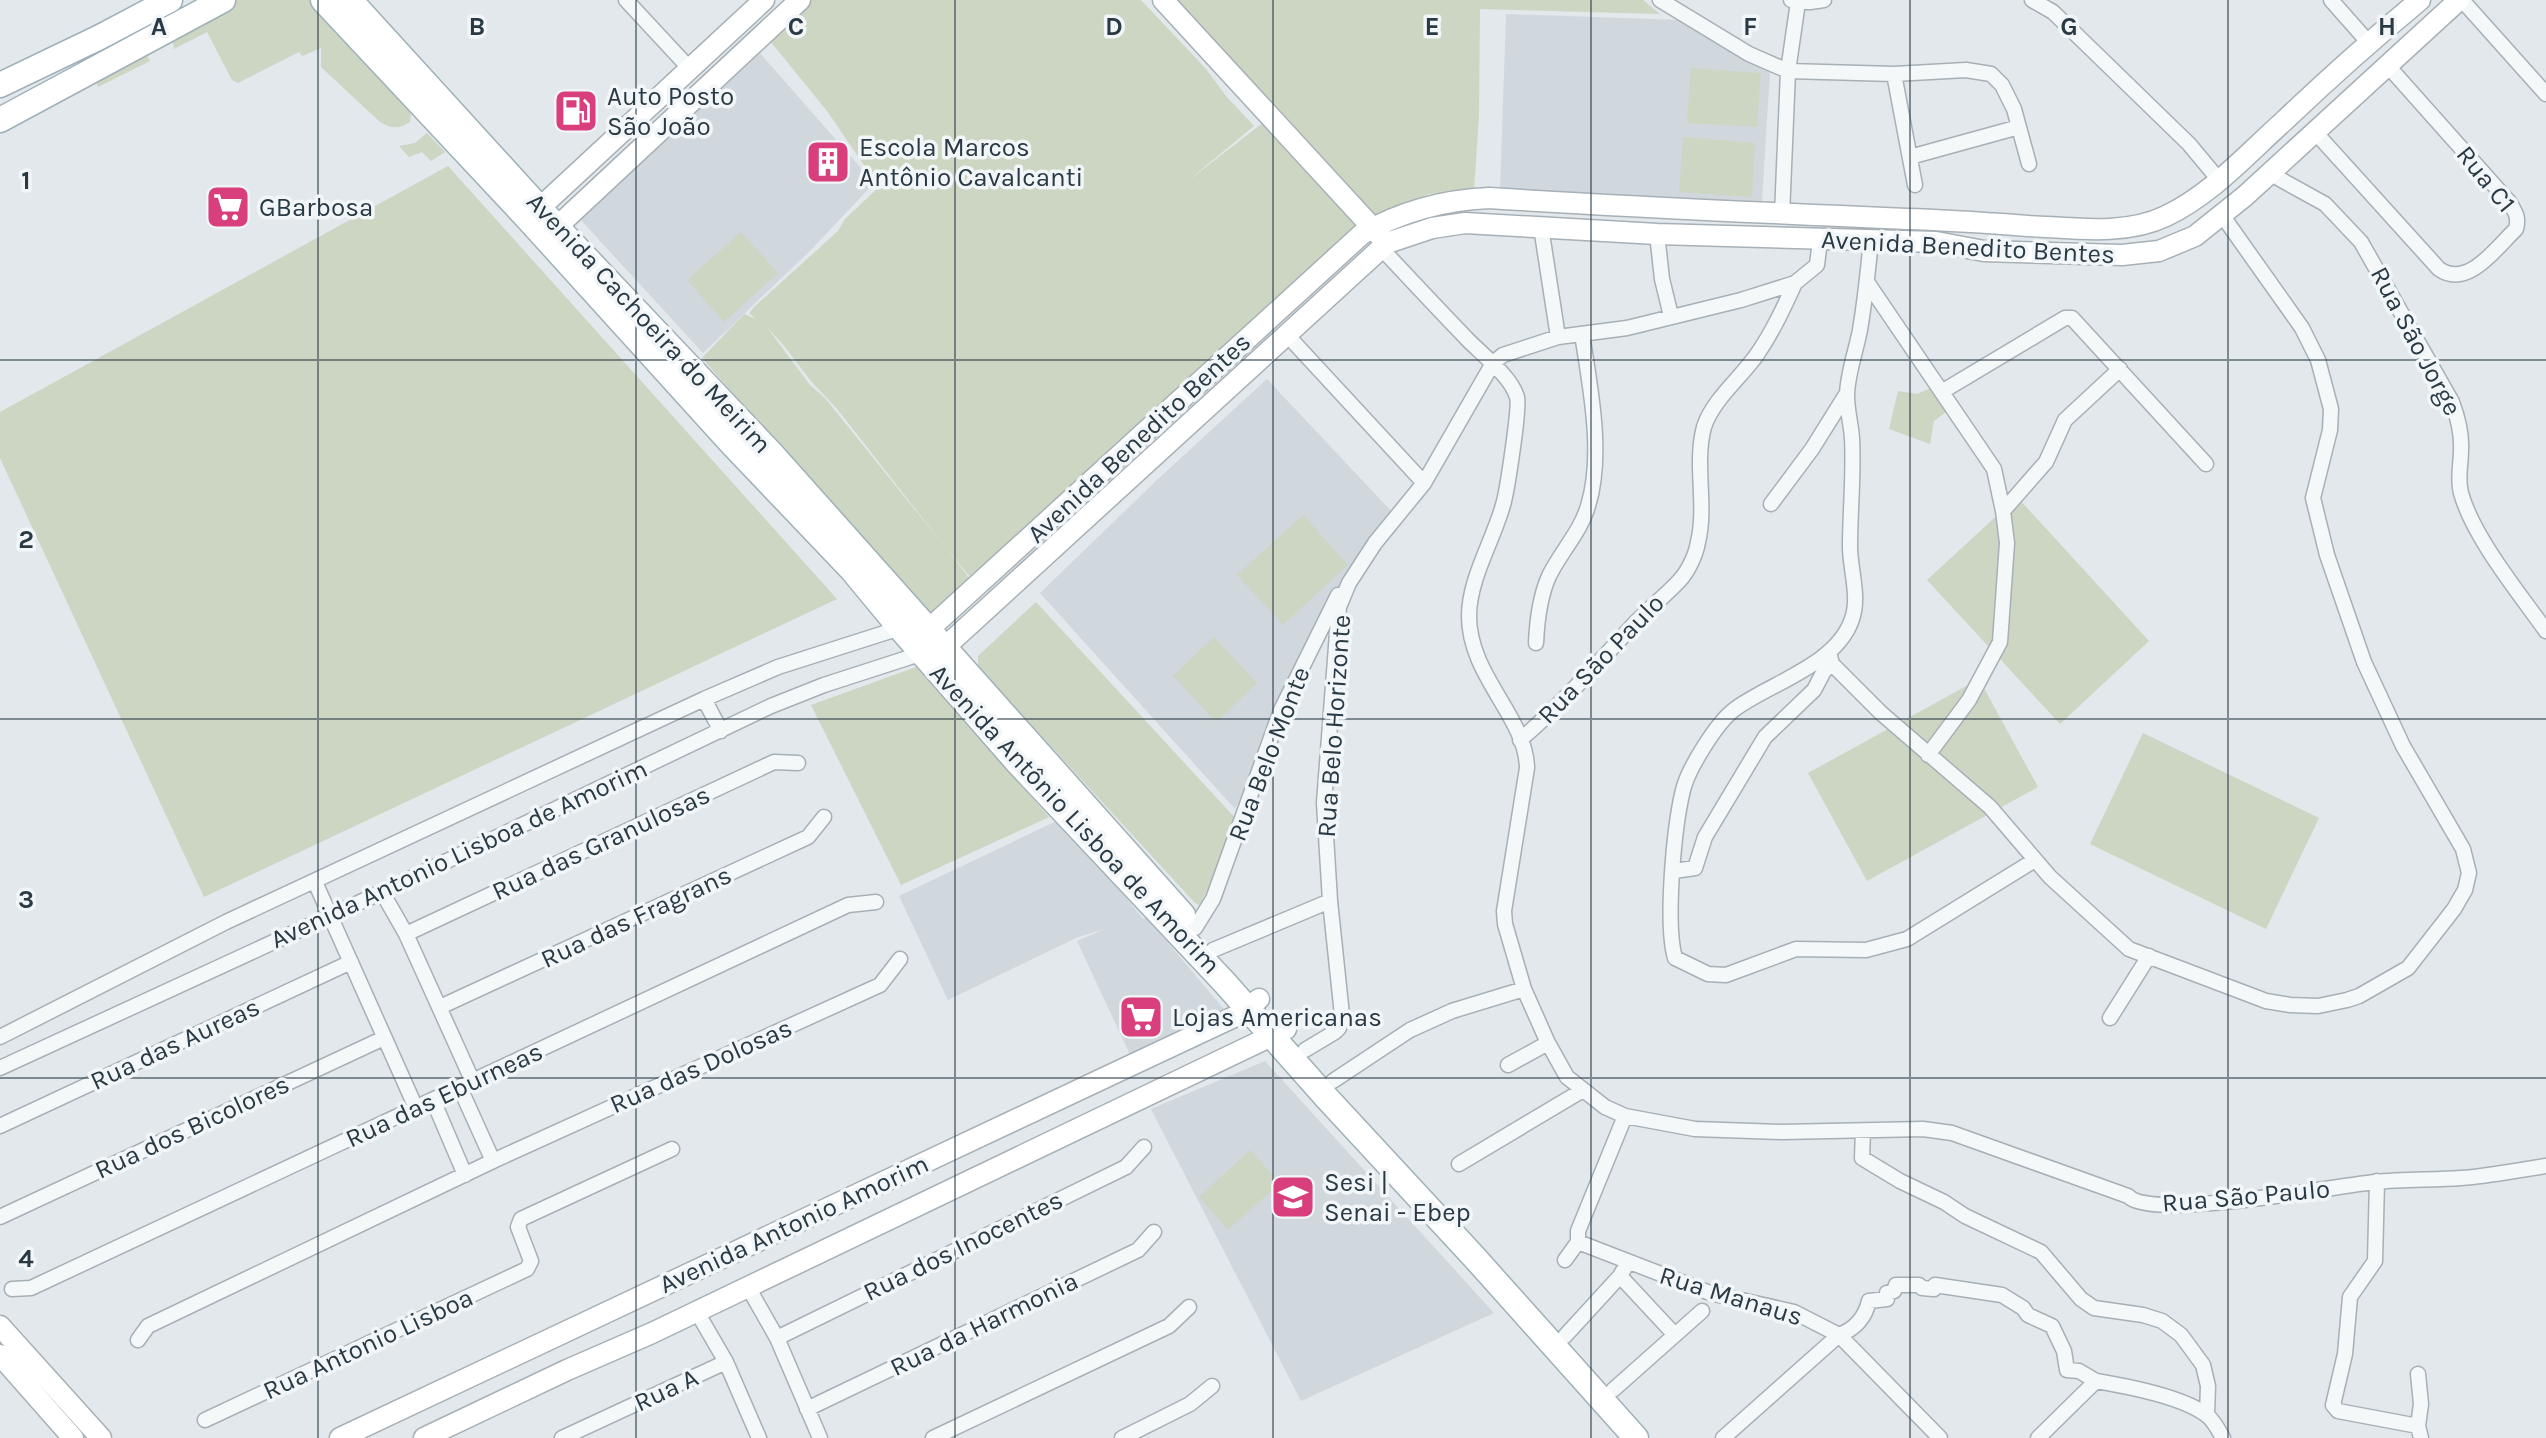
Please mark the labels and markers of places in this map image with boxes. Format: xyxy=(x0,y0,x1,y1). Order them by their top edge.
place label: Auto Posto São João xyxy=(607,81,734,142)
fuel station icon: Auto Posto São João xyxy=(552,87,600,135)
place label: Escola Marcos Antônio Cavalcanti xyxy=(859,132,1083,193)
building icon: Escola Marcos Antônio Cavalcanti xyxy=(804,138,852,186)
supermarket icon: GBarbosa xyxy=(204,183,252,231)
place label: GBarbosa xyxy=(259,192,373,223)
supermarket icon: Lojas Americanas xyxy=(1117,993,1165,1041)
place label: Lojas Americanas xyxy=(1172,1002,1382,1033)
place label: Sesi | Senai - Ebep xyxy=(1324,1167,1471,1228)
school or university icon: Sesi | Senai - Ebep xyxy=(1269,1173,1317,1221)

